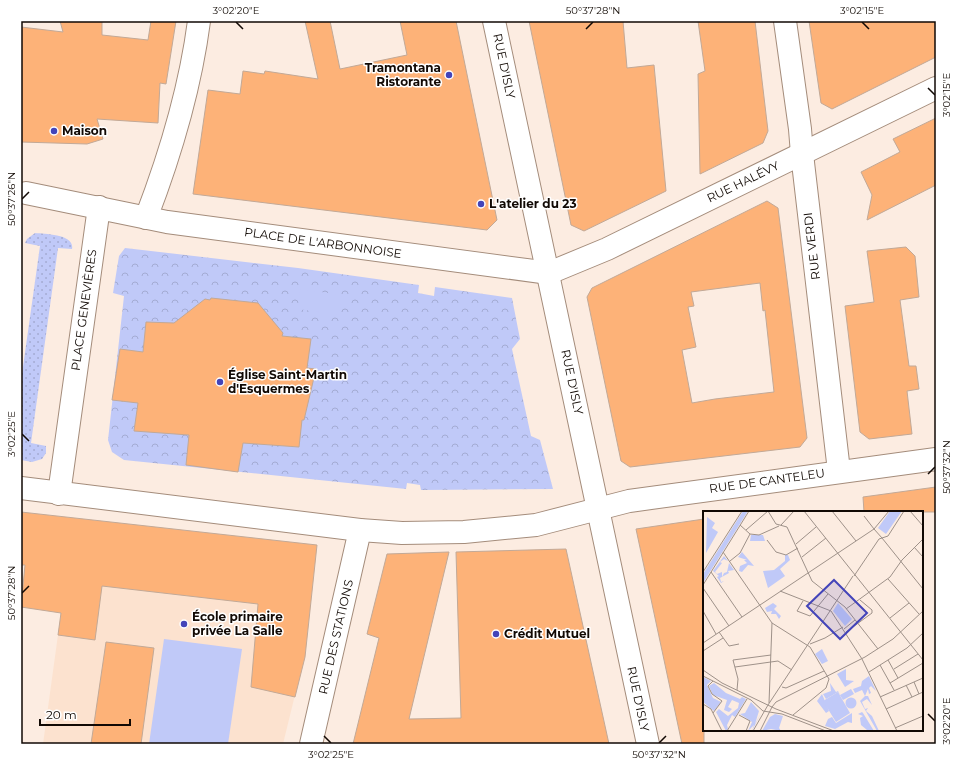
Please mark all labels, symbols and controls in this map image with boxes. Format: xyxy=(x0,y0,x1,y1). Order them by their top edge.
text: 3°02'20"E xyxy=(212,4,260,17)
text: 50°37'28"N xyxy=(566,4,620,17)
text: 3°02'15"E xyxy=(840,4,884,17)
street label: RUE D'ISLY xyxy=(490,32,519,100)
place label: Tramontana Ristorante xyxy=(365,60,441,89)
marker: Tramontana Ristorante xyxy=(444,70,454,80)
text: 3°02'15"E xyxy=(940,73,953,117)
place label: Maison xyxy=(62,123,107,138)
marker: Maison xyxy=(49,126,59,136)
street label: RUE HALÉVY xyxy=(704,157,782,206)
text: 50°37'26"N xyxy=(5,172,18,226)
place label: L'atelier du 23 xyxy=(489,196,577,211)
marker: L'atelier du 23 xyxy=(476,199,486,209)
street label: RUE VERDI xyxy=(800,212,823,281)
street label: PLACE DE L'ARBONNOISE xyxy=(243,224,403,261)
street label: PLACE GENEVIÈRES xyxy=(68,248,99,372)
street label: RUE D'ISLY xyxy=(558,348,587,416)
place label: Église Saint-Martin d'Esquermes xyxy=(228,367,347,396)
marker: Église Saint-Martin d'Esquermes xyxy=(215,377,225,387)
text: 3°02'25"E xyxy=(5,411,18,457)
text: 50°37'32"N xyxy=(940,440,953,494)
street label: RUE DE CANTELEU xyxy=(708,465,826,496)
inset map xyxy=(703,511,923,731)
text: 50°37'28"N xyxy=(5,566,18,620)
street label: RUE DES STATIONS xyxy=(315,578,356,696)
place label: École primaire privée La Salle xyxy=(192,609,283,638)
marker: École primaire privée La Salle xyxy=(179,619,189,629)
place label: Crédit Mutuel xyxy=(504,626,590,641)
marker: Crédit Mutuel xyxy=(491,629,501,639)
street label: RUE D'ISLY xyxy=(624,665,653,733)
text: 3°02'20"E xyxy=(940,697,953,745)
scale bar xyxy=(40,701,130,727)
text: 20 m xyxy=(46,707,77,722)
text: 3°02'25"E xyxy=(308,748,354,761)
text: 50°37'32"N xyxy=(632,748,686,761)

